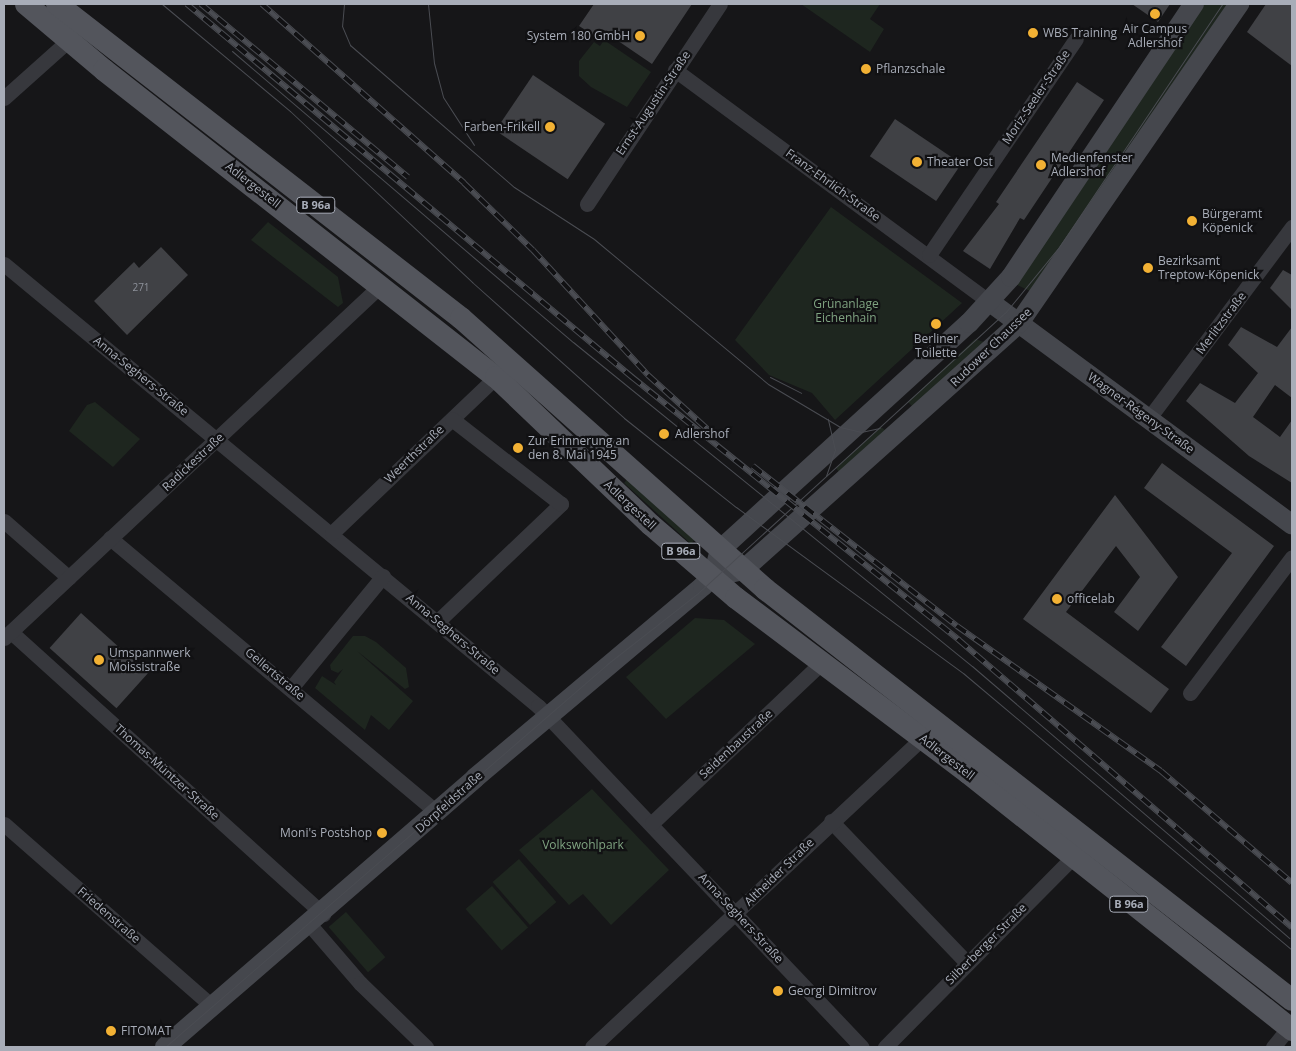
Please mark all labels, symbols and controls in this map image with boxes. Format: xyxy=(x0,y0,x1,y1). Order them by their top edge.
marker: Air Campus Adlershof xyxy=(1149,8,1161,20)
place label: Air Campus Adlershof xyxy=(1123,22,1187,50)
place label: WBS Training xyxy=(1043,26,1117,40)
marker: WBS Training xyxy=(1027,27,1039,39)
place label: System 180 GmbH xyxy=(527,29,630,43)
marker: System 180 GmbH xyxy=(634,30,646,42)
street label: Moriz-Seeler-Straße xyxy=(999,47,1073,147)
street label: Ernst-Augustin-Straße xyxy=(613,48,693,158)
place label: Pflanzschale xyxy=(876,62,945,76)
marker: Pflanzschale xyxy=(860,63,872,75)
place label: Farben-Frikell xyxy=(464,120,540,134)
marker: Farben-Frikell xyxy=(544,121,556,133)
street label: Franz-Ehrlich-Straße xyxy=(783,146,883,224)
place label: Medienfenster Adlershof xyxy=(1051,151,1133,179)
place label: Theater Ost xyxy=(927,155,993,169)
marker: Theater Ost xyxy=(911,156,923,168)
street label: Adlergestell xyxy=(223,159,283,211)
marker: Medienfenster Adlershof xyxy=(1035,159,1047,171)
road number: B 96a xyxy=(296,196,336,214)
place label: Bürgeramt Köpenick xyxy=(1202,207,1262,235)
marker: Bürgeramt Köpenick xyxy=(1186,215,1198,227)
place label: Bezirksamt Treptow-Köpenick xyxy=(1158,254,1259,282)
marker: Bezirksamt Treptow-Köpenick xyxy=(1142,262,1154,274)
house number: 271 xyxy=(132,282,150,294)
street label: Merlitzstraße xyxy=(1193,289,1249,357)
park label: Grünanlage Eichenhain xyxy=(813,297,879,325)
street label: Rudower Chaussee xyxy=(947,305,1035,389)
marker: Berliner Toilette xyxy=(930,318,942,330)
place label: Berliner Toilette xyxy=(914,332,958,360)
street label: Anna-Seghers-Straße xyxy=(91,333,191,419)
street label: Wagner-Régeny-Straße xyxy=(1085,369,1197,457)
street label: Weerthstraße xyxy=(381,422,447,486)
marker: Adlershof xyxy=(657,427,671,441)
place label: Adlershof xyxy=(675,427,729,441)
street label: Radickestraße xyxy=(159,430,227,494)
place label: Zur Erinnerung an den 8. Mai 1945 xyxy=(528,434,630,462)
marker: Zur Erinnerung an den 8. Mai 1945 xyxy=(512,442,524,454)
street label: Adlergestell xyxy=(601,477,659,533)
road number: B 96a xyxy=(661,542,701,560)
street label: Anna-Seghers-Straße xyxy=(403,591,503,677)
place label: officelab xyxy=(1067,592,1115,606)
marker: officelab xyxy=(1051,593,1063,605)
street label: Gellertstraße xyxy=(242,645,308,703)
place label: Umspannwerk Moissistraße xyxy=(109,646,191,674)
marker: Umspannwerk Moissistraße xyxy=(93,654,105,666)
street label: Seidenbaustraße xyxy=(696,706,776,782)
street label: Thomas-Müntzer-Straße xyxy=(112,721,222,823)
street label: Adlergestell xyxy=(917,731,977,783)
street label: Dörpfeldstraße xyxy=(413,768,485,836)
place label: Moni's Postshop xyxy=(280,826,372,840)
marker: Moni's Postshop xyxy=(376,827,388,839)
street label: Altheider Straße xyxy=(741,835,817,909)
park label: Volkswohlpark xyxy=(542,838,624,852)
street label: Anna-Seghers-Straße xyxy=(696,870,786,966)
street label: Friedenstraße xyxy=(75,884,143,946)
road number: B 96a xyxy=(1109,896,1149,912)
street label: Silberberger Straße xyxy=(943,901,1029,987)
place label: Georgi Dimitrov xyxy=(788,984,877,998)
marker: Georgi Dimitrov xyxy=(772,985,784,997)
place label: FITOMAT xyxy=(121,1024,171,1038)
marker: FITOMAT xyxy=(105,1025,117,1037)

